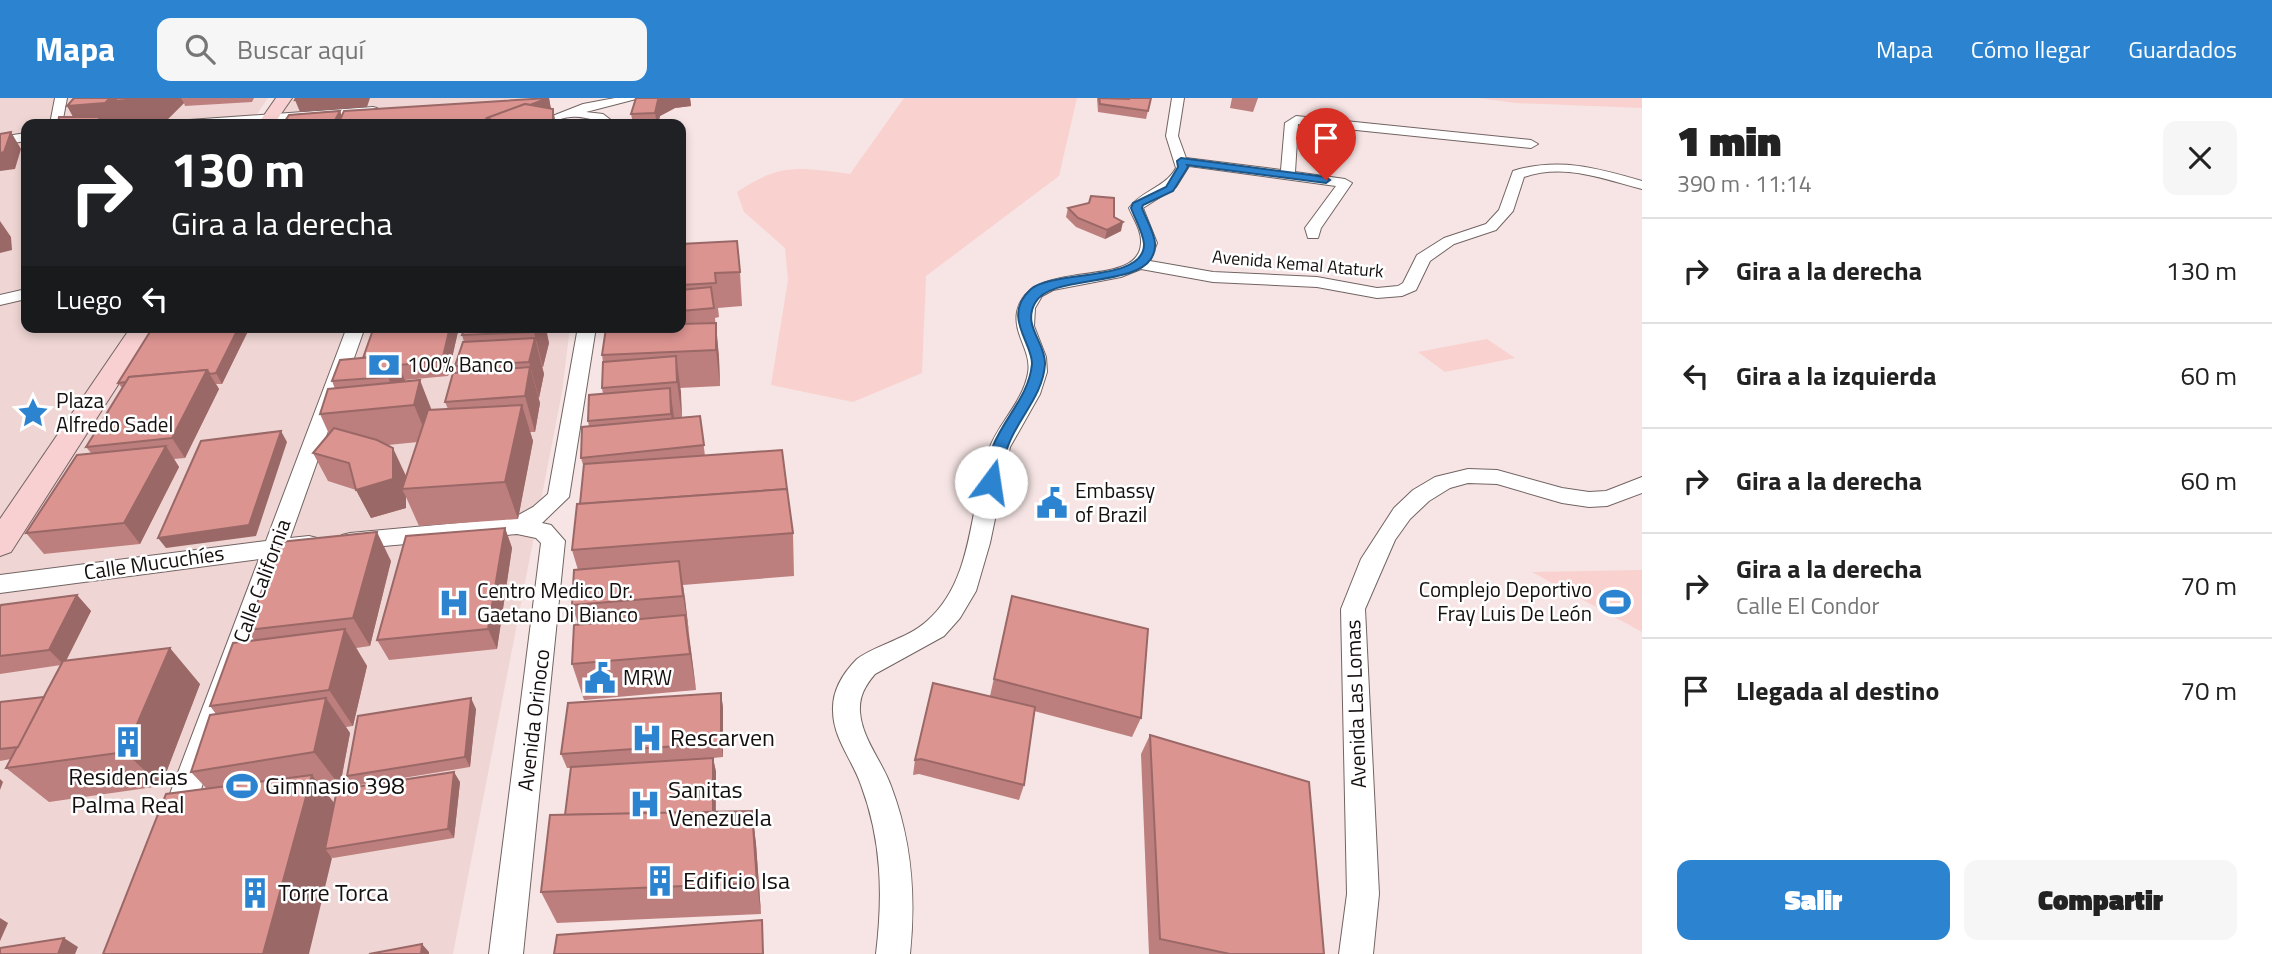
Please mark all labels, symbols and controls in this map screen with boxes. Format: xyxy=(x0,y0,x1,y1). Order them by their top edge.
search box xyxy=(157,18,647,81)
text: Mapa xyxy=(35,24,115,74)
icon: search xyxy=(181,30,219,68)
text: Buscar aquí xyxy=(237,30,364,69)
text: Mapa xyxy=(1876,31,1933,67)
text: Cómo llegar xyxy=(1971,31,2090,67)
text: Guardados xyxy=(2128,31,2237,67)
pin xyxy=(1296,108,1356,180)
text: 1 min xyxy=(1677,108,1781,172)
icon: arrive xyxy=(1307,119,1345,157)
button: close xyxy=(2163,121,2237,195)
text: 130 m xyxy=(171,131,305,206)
icon: right xyxy=(56,147,147,238)
text: 390 m · 11:14 xyxy=(1677,166,1812,201)
text: Gira a la derecha xyxy=(171,199,393,247)
street label: Avenida Kemal Ataturk xyxy=(1211,243,1385,284)
text: Gira a la derecha xyxy=(1736,251,1922,290)
text: 130 m xyxy=(2166,251,2237,290)
icon: right xyxy=(1677,252,1715,290)
text: Luego xyxy=(56,280,122,319)
icon: left xyxy=(136,280,174,318)
bank icon: 100% Banco xyxy=(367,348,401,382)
place label: 100% Banco xyxy=(407,348,514,380)
text: Gira a la izquierda xyxy=(1736,356,1937,395)
text: 60 m xyxy=(2180,356,2237,395)
icon: left xyxy=(1677,357,1715,395)
place label: Plaza Alfredo Sadel xyxy=(56,384,173,440)
place icon: Plaza Alfredo Sadel xyxy=(16,396,50,430)
position arrow xyxy=(954,445,1028,519)
text: Gira a la derecha xyxy=(1736,461,1922,500)
text: 60 m xyxy=(2180,461,2237,500)
icon: right xyxy=(1677,462,1715,500)
place label: Embassy of Brazil xyxy=(1075,474,1155,530)
public building icon: Embassy of Brazil xyxy=(1035,486,1069,520)
street label: Calle California xyxy=(224,514,298,647)
street label: Calle Mucuchíes xyxy=(82,536,226,588)
text: Gira a la derecha xyxy=(1736,549,1922,588)
text: 70 m xyxy=(2180,566,2237,605)
icon: right xyxy=(1677,567,1715,605)
place label: Complejo Deportivo Fray Luis De León xyxy=(1419,573,1592,629)
place label: Centro Medico Dr. Gaetano Di Bianco xyxy=(477,574,638,630)
sports icon: Complejo Deportivo Fray Luis De León xyxy=(1598,585,1632,619)
hospital icon: Centro Medico Dr. Gaetano Di Bianco xyxy=(437,586,471,620)
text: Calle El Condor xyxy=(1736,588,1879,623)
street label: Avenida Las Lomas xyxy=(1336,619,1374,789)
street label: Avenida Orinoco xyxy=(508,647,558,793)
public building icon: MRW xyxy=(583,661,617,695)
place label: MRW xyxy=(623,661,672,693)
text: Llegada al destino xyxy=(1736,671,1939,710)
text: 70 m xyxy=(2180,671,2237,710)
icon: arrive xyxy=(1677,672,1715,710)
place label: Rescarven xyxy=(670,719,775,755)
hospital icon: Rescarven xyxy=(630,721,664,755)
building icon: Residencias Palma Real xyxy=(111,725,145,759)
place label: Residencias Palma Real xyxy=(68,758,188,822)
place label: Gimnasio 398 xyxy=(265,767,405,803)
sports icon: Gimnasio 398 xyxy=(225,769,259,803)
place label: Sanitas Venezuela xyxy=(668,771,772,835)
hospital icon: Sanitas Venezuela xyxy=(628,787,662,821)
button: Salir xyxy=(1677,860,1950,940)
button: Compartir xyxy=(1964,860,2237,940)
place label: Edificio Isa xyxy=(683,862,790,898)
building icon: Edificio Isa xyxy=(643,864,677,898)
place label: Torre Torca xyxy=(278,874,389,910)
building icon: Torre Torca xyxy=(238,876,272,910)

